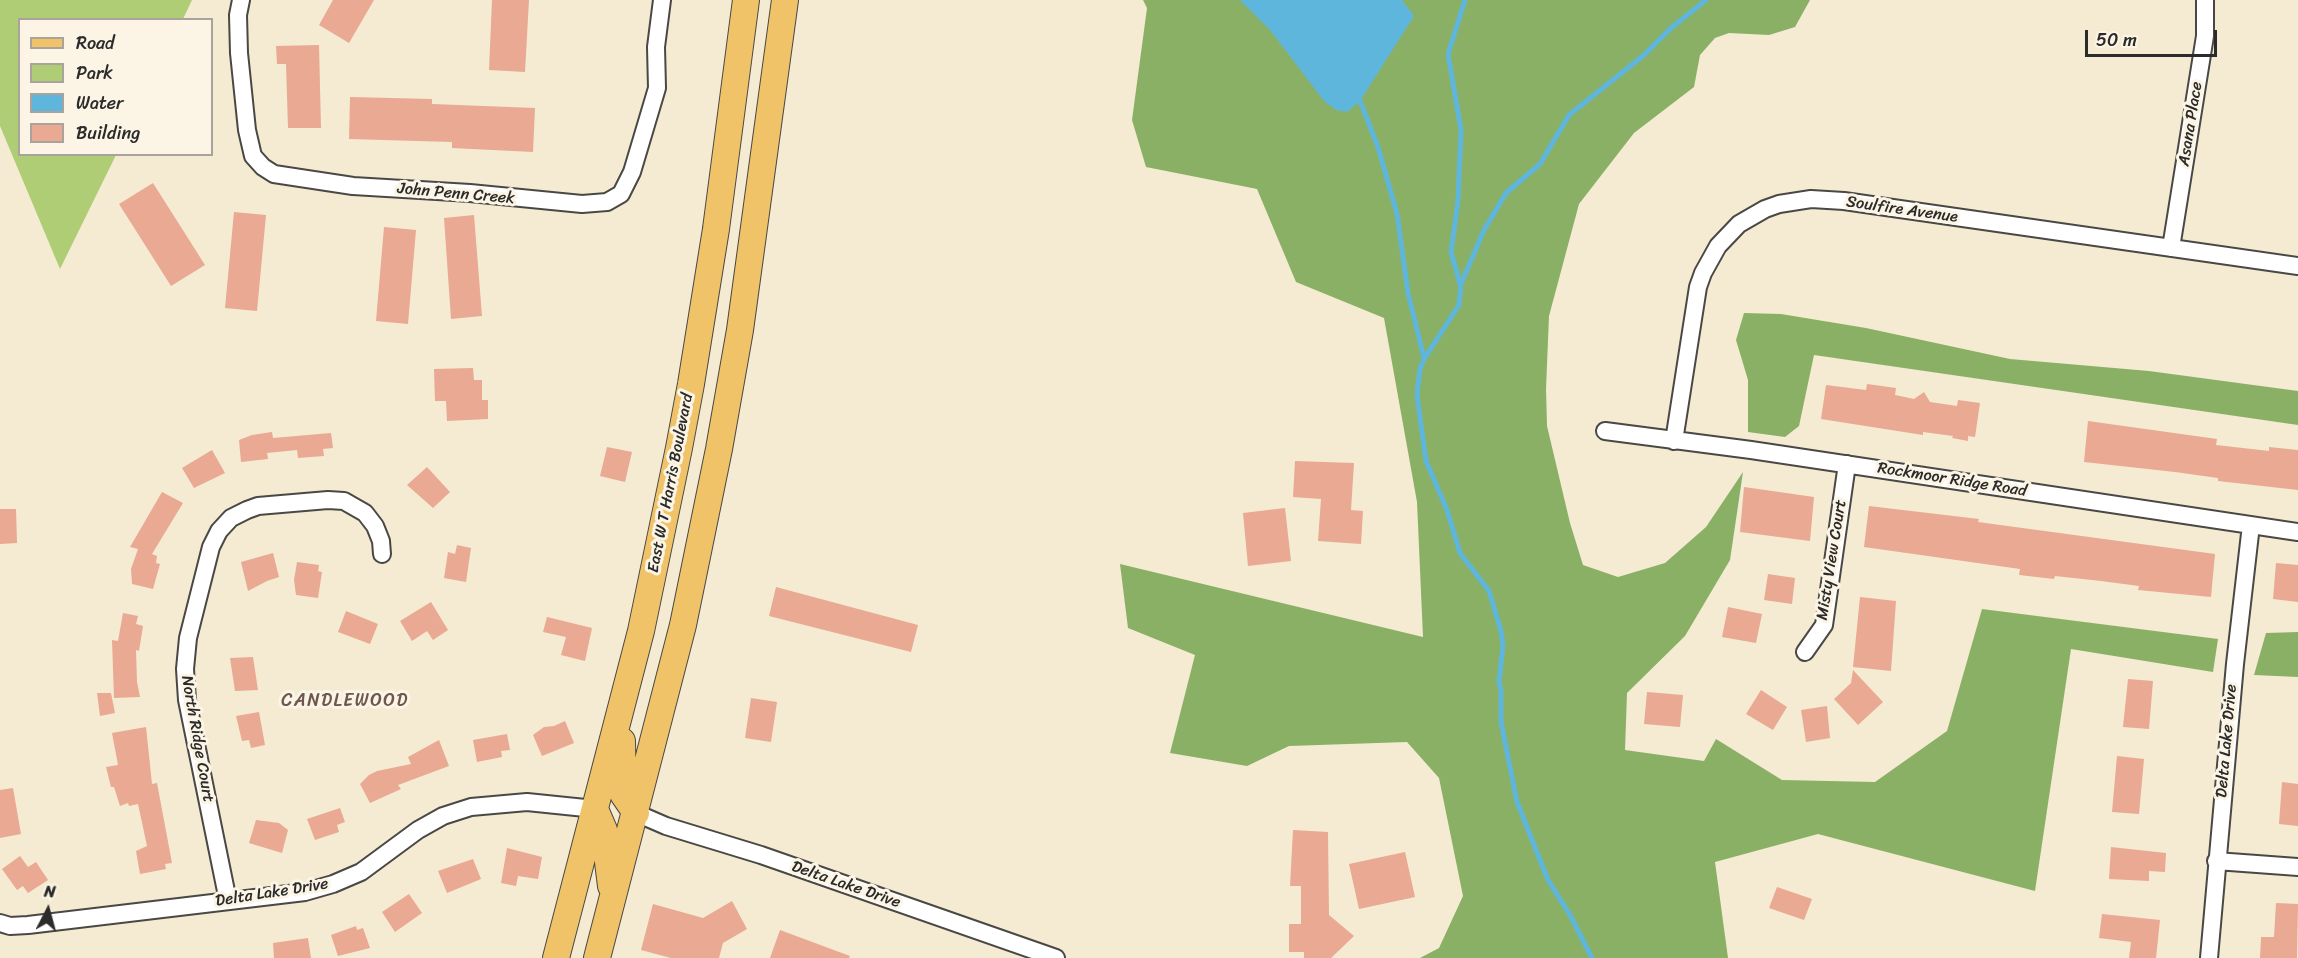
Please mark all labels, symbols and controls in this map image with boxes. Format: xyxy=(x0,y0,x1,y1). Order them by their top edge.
legend xyxy=(18,18,213,156)
scale bar xyxy=(2088,18,2220,56)
text: 50 m xyxy=(2096,24,2137,56)
text: Road xyxy=(76,27,115,59)
text: Park xyxy=(76,57,113,89)
street label: Asana Place xyxy=(2175,80,2207,168)
text: Water xyxy=(76,87,123,119)
text: Building xyxy=(76,117,140,149)
street label: John Penn Creek xyxy=(397,179,515,209)
street label: Soulfire Avenue xyxy=(1845,193,1959,227)
street label: East W T Harris Boulevard xyxy=(644,392,698,574)
street label: Rockmoor Ridge Road xyxy=(1876,459,2028,501)
street label: Misty View Court xyxy=(1813,498,1851,622)
street label: North Ridge Court xyxy=(176,674,218,804)
street label: Delta Lake Drive xyxy=(2212,683,2242,799)
district label: CANDLEWOOD xyxy=(281,690,409,712)
street label: Delta Lake Drive xyxy=(789,857,903,913)
street label: Delta Lake Drive xyxy=(214,875,330,911)
text: N xyxy=(43,877,57,907)
north arrow xyxy=(18,880,78,940)

